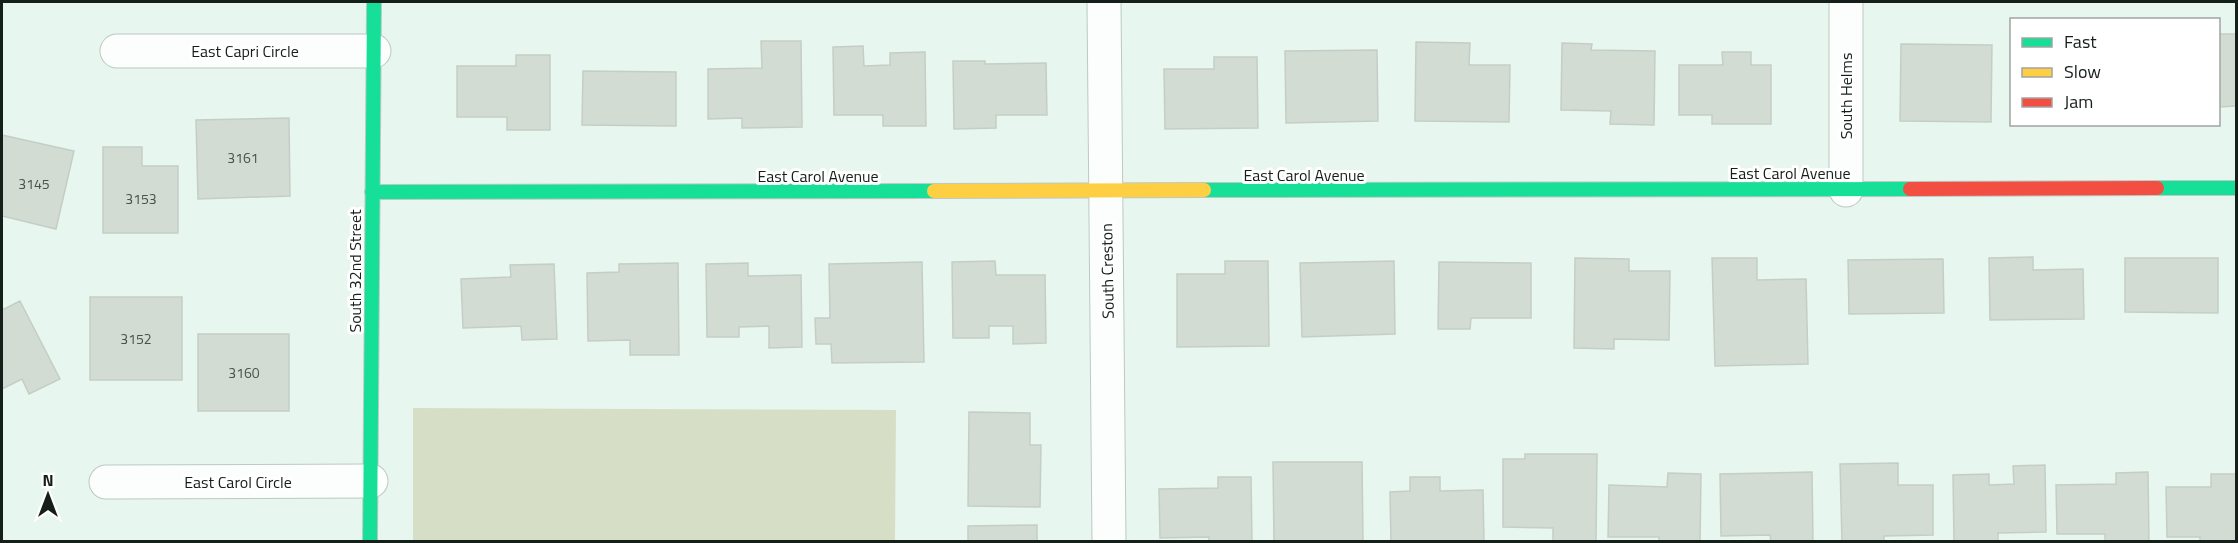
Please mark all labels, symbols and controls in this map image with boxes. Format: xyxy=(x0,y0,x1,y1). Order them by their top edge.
legend xyxy=(2010,18,2220,126)
text: Fast xyxy=(2064,28,2097,55)
street label: East Capri Circle xyxy=(191,39,299,63)
street label: South Helms xyxy=(1834,53,1858,139)
text: Slow xyxy=(2064,58,2101,85)
text: Jam xyxy=(2064,88,2093,115)
house number: 3161 xyxy=(227,147,259,168)
street label: East Carol Avenue xyxy=(1729,161,1851,185)
street label: East Carol Avenue xyxy=(1243,163,1365,187)
street label: East Carol Avenue xyxy=(757,164,879,188)
house number: 3145 xyxy=(18,173,50,194)
house number: 3153 xyxy=(125,188,157,209)
street label: South 32nd Street xyxy=(343,209,367,333)
street label: South Creston xyxy=(1094,223,1120,319)
house number: 3152 xyxy=(120,328,152,349)
house number: 3160 xyxy=(228,362,260,383)
north arrow xyxy=(18,465,78,525)
text: N xyxy=(42,468,54,492)
street label: East Carol Circle xyxy=(184,470,292,494)

